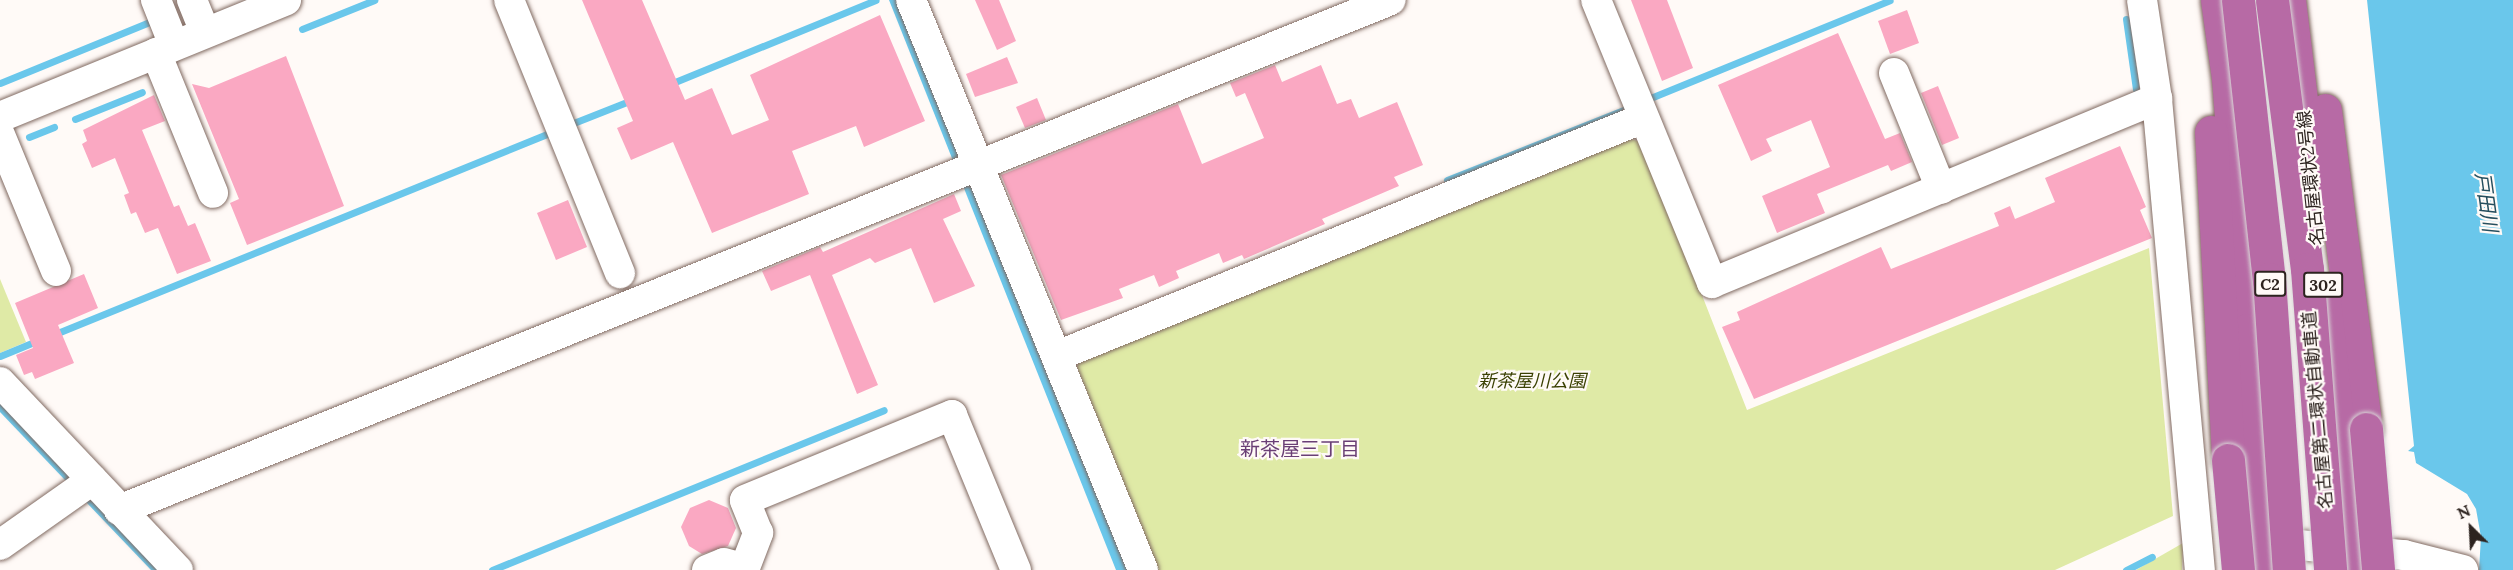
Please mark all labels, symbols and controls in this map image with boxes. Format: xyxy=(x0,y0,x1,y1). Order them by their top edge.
street label: 名古屋環状2号線 xyxy=(2293,109,2329,247)
water label: 戸田川 xyxy=(2471,171,2503,233)
road number: C2 xyxy=(2254,271,2286,297)
road number: 302 xyxy=(2302,272,2344,298)
street label: 名古屋第二環状自動車道 xyxy=(2299,310,2337,510)
park label: 新茶屋川公園 xyxy=(1478,370,1586,392)
district label: 新茶屋三丁目 xyxy=(1240,436,1360,460)
north arrow xyxy=(2441,498,2501,558)
text: N xyxy=(2454,500,2473,523)

